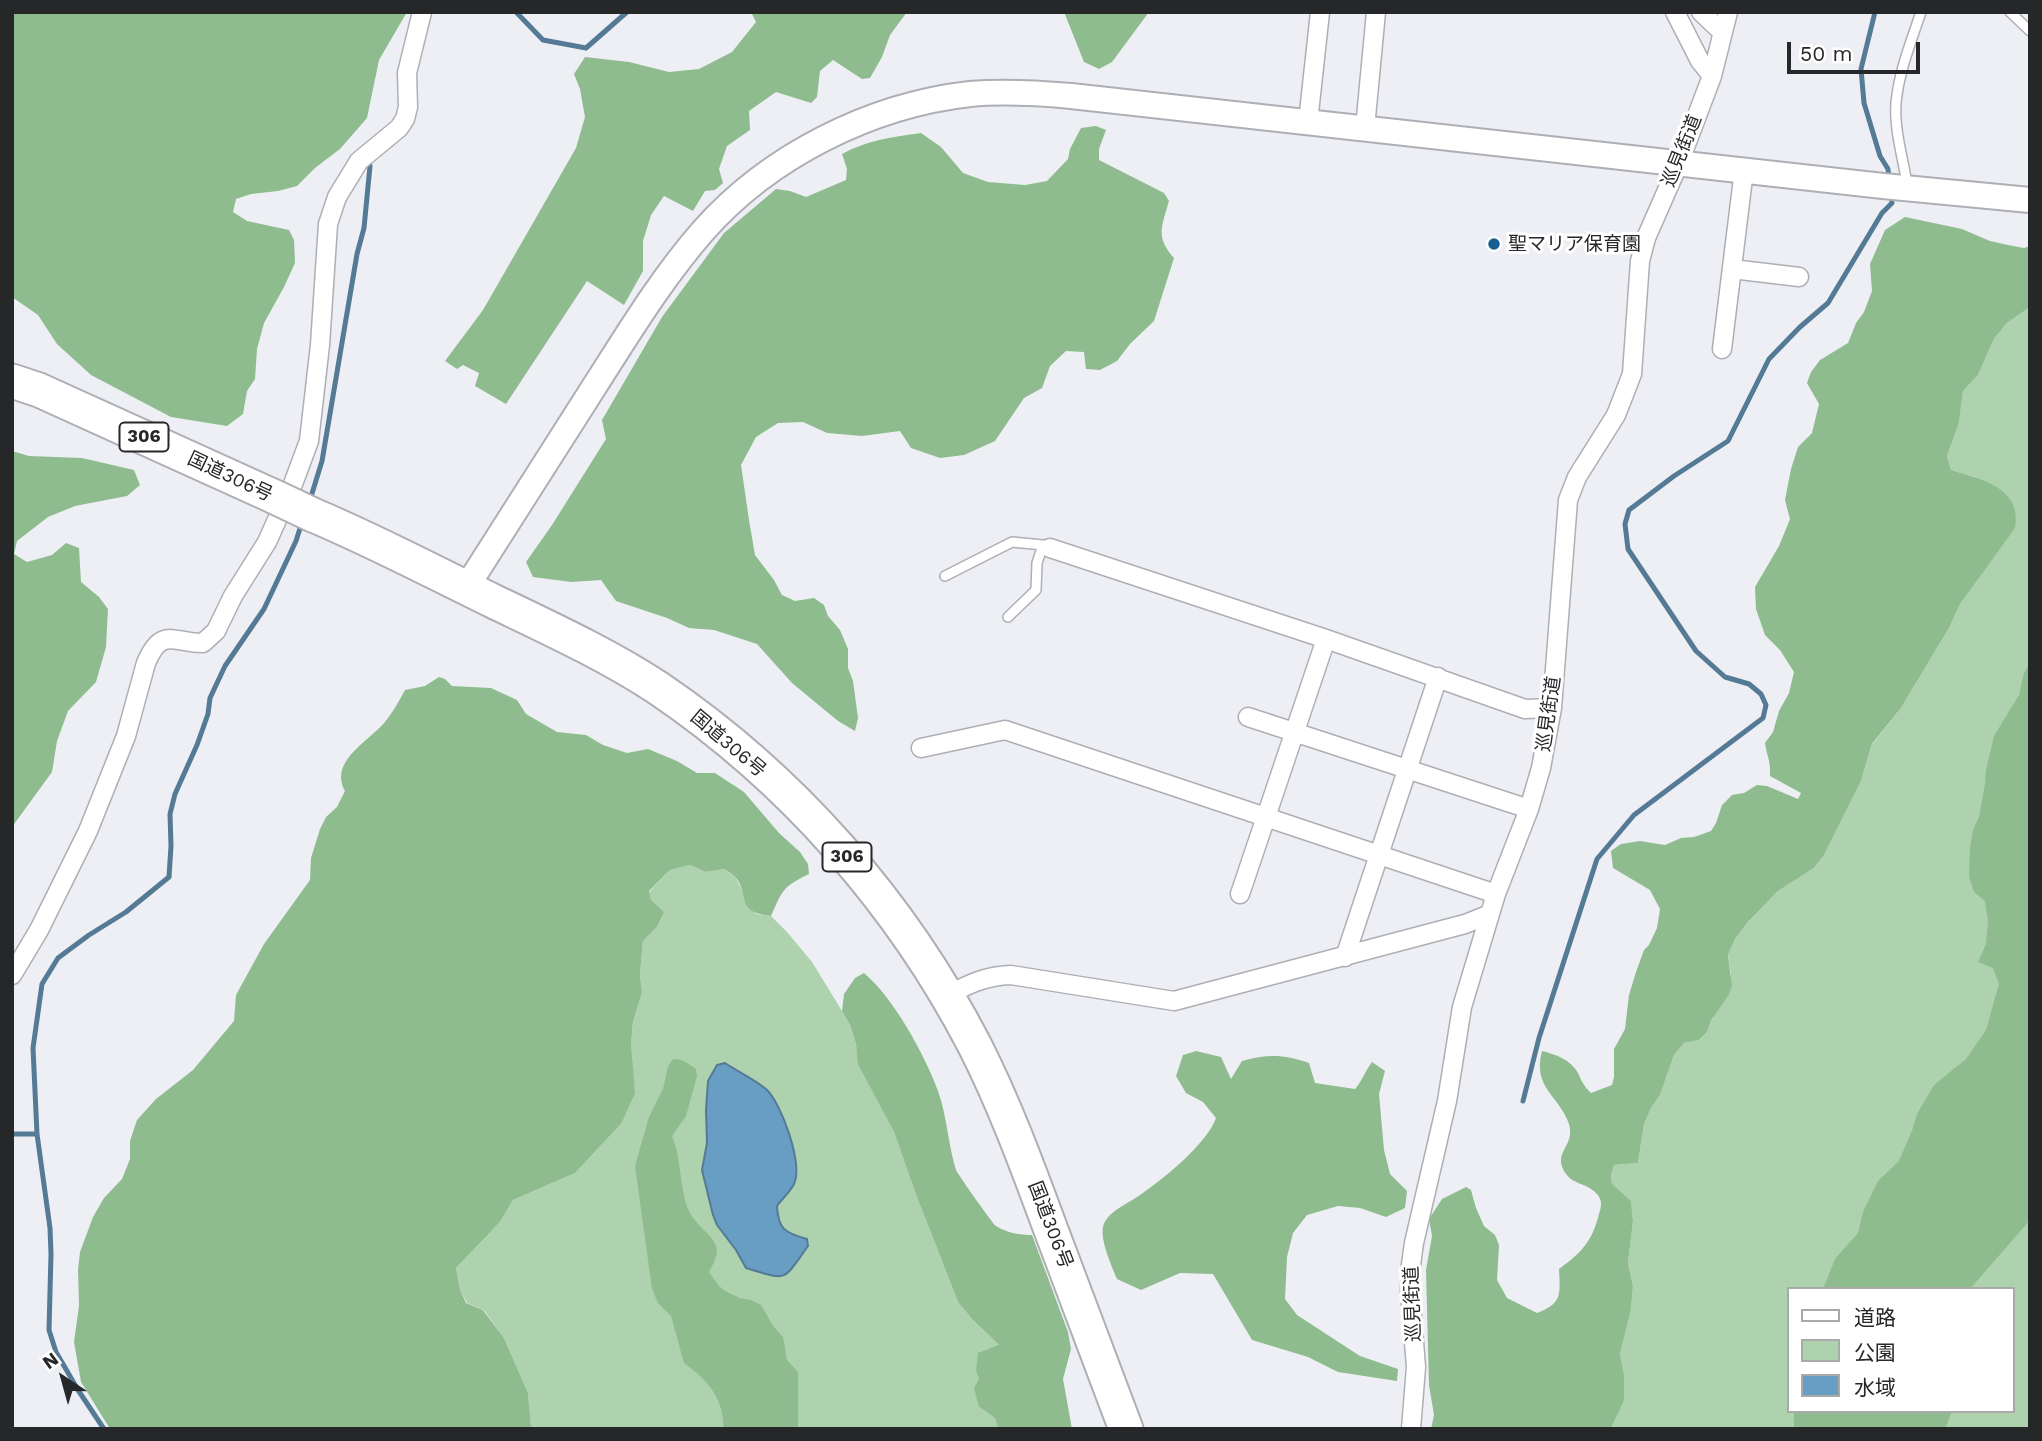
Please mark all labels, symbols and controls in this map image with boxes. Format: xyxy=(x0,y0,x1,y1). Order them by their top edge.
scale bar xyxy=(1790,28,1923,72)
text: 50 m xyxy=(1800,41,1852,66)
street label: 巡見街道 xyxy=(1657,111,1707,191)
place label: 聖マリア保育園 xyxy=(1508,233,1641,255)
marker: 聖マリア保育園 xyxy=(1486,236,1502,252)
road number: 306 xyxy=(120,422,168,452)
street label: 国道306号 xyxy=(184,447,276,507)
street label: 巡見街道 xyxy=(1532,675,1566,753)
street label: 国道306号 xyxy=(686,706,770,782)
road number: 306 xyxy=(822,842,872,872)
street label: 国道306号 xyxy=(1023,1178,1077,1272)
street label: 巡見街道 xyxy=(1400,1266,1426,1342)
legend xyxy=(1786,1287,2014,1413)
text: 道路 xyxy=(1854,1305,1896,1330)
text: 公園 xyxy=(1854,1340,1896,1365)
north arrow xyxy=(28,1343,98,1413)
text: N xyxy=(38,1347,63,1374)
text: 水域 xyxy=(1854,1375,1896,1400)

